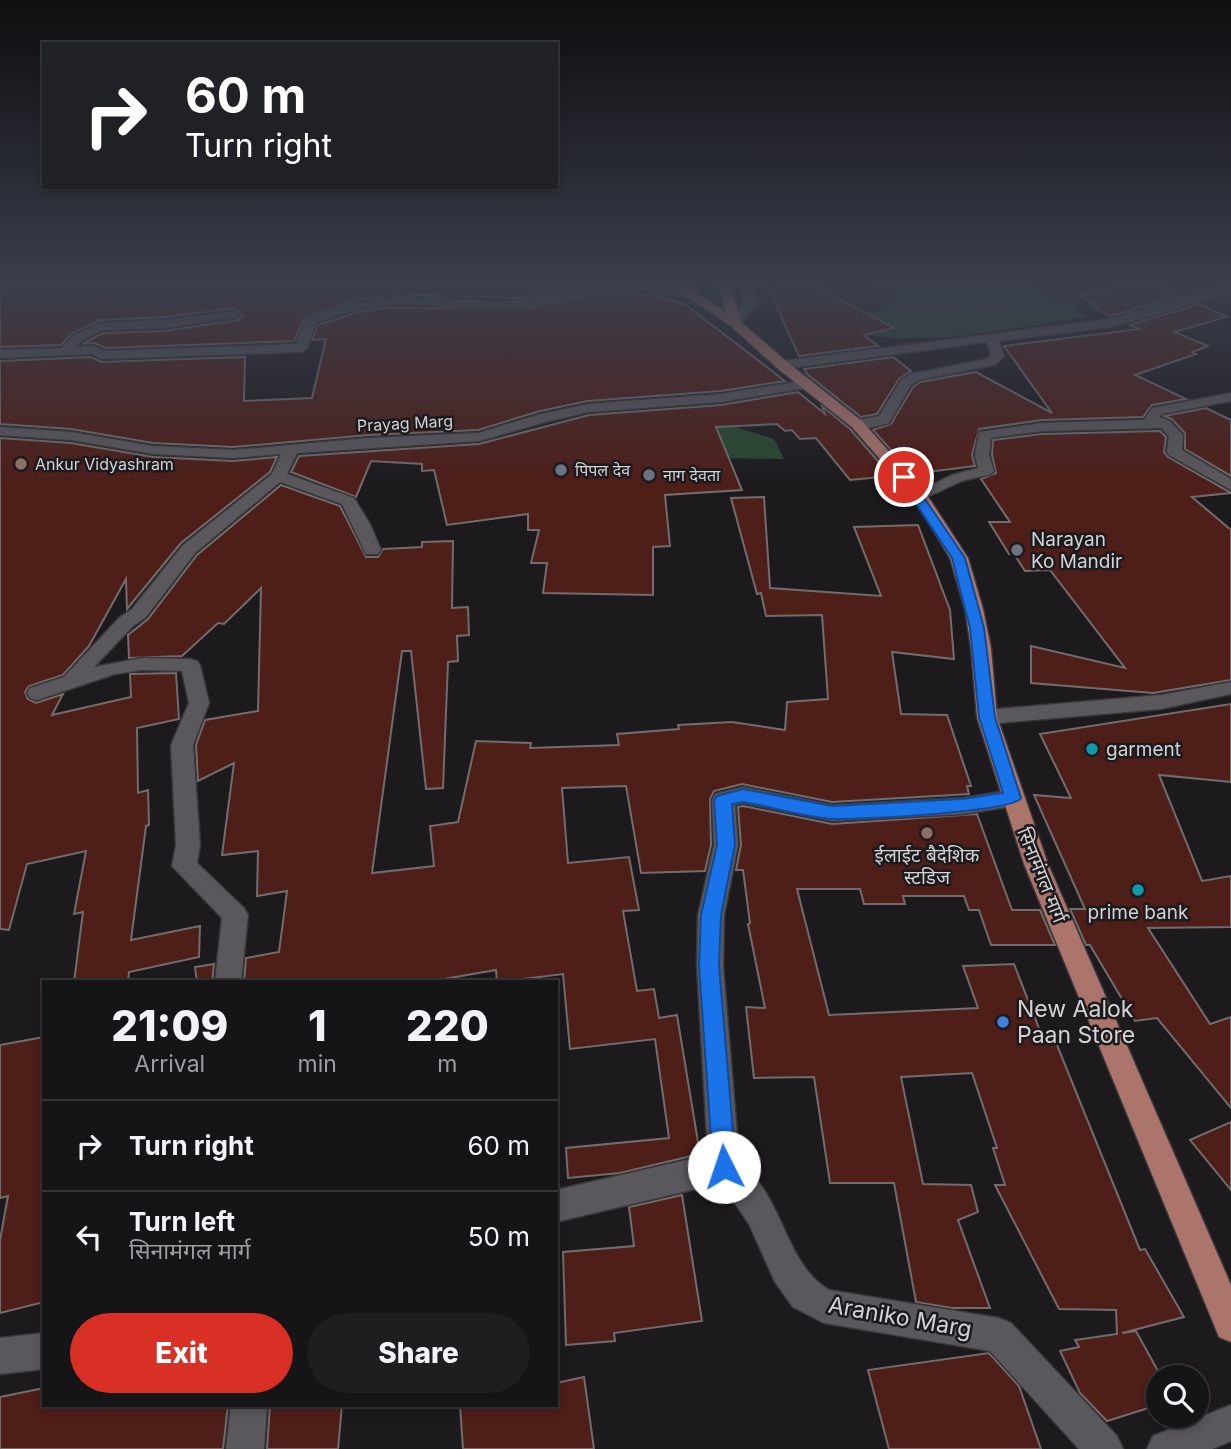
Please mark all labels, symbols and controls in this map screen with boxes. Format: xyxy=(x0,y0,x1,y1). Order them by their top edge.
text: 60 m xyxy=(185,66,306,125)
icon: right xyxy=(70,70,161,161)
text: Turn right xyxy=(185,126,332,165)
street label: Prayag Marg xyxy=(356,410,454,436)
pin xyxy=(874,447,934,507)
place label: Ankur Vidyashram xyxy=(35,454,174,474)
marker: Ankur Vidyashram xyxy=(13,456,29,472)
icon: arrive xyxy=(885,458,923,496)
place label: पिपल देव xyxy=(575,460,631,480)
marker: पिपल देव xyxy=(553,462,569,478)
place label: नाग देवता xyxy=(663,465,721,485)
marker: नाग देवता xyxy=(641,467,657,483)
place label: Narayan Ko Mandir xyxy=(1031,528,1122,573)
marker: Narayan Ko Mandir xyxy=(1009,542,1025,558)
place label: garment xyxy=(1106,738,1181,761)
marker: garment xyxy=(1084,741,1100,757)
street label: सिनामंगल मार्ग xyxy=(1012,824,1071,927)
marker: ईलाईट बैदेशिक स्टडिज xyxy=(919,825,935,841)
place label: ईलाईट बैदेशिक स्टडिज xyxy=(875,844,980,889)
marker: prime bank xyxy=(1130,882,1146,898)
place label: prime bank xyxy=(1088,901,1189,924)
place label: New Aalok Paan Store xyxy=(1017,995,1135,1049)
text: 21:09 xyxy=(111,1000,228,1051)
text: 1 xyxy=(308,1000,326,1051)
text: 220 xyxy=(406,1000,489,1051)
marker: New Aalok Paan Store xyxy=(995,1014,1011,1030)
text: Arrival xyxy=(134,1050,205,1078)
text: min xyxy=(298,1050,337,1078)
text: m xyxy=(437,1050,457,1078)
icon: right xyxy=(70,1127,108,1165)
text: Turn right xyxy=(129,1130,254,1161)
text: 60 m xyxy=(467,1130,530,1161)
position arrow xyxy=(687,1130,761,1204)
text: Turn left xyxy=(129,1206,235,1237)
icon: left xyxy=(70,1218,108,1256)
text: 50 m xyxy=(468,1221,530,1252)
text: सिनामंगल मार्ग xyxy=(129,1237,251,1265)
street label: Araniko Marg xyxy=(826,1291,974,1343)
button: Exit xyxy=(70,1313,293,1393)
button: Share xyxy=(307,1313,530,1393)
map controls xyxy=(1146,1365,1209,1428)
button: search xyxy=(1146,1365,1209,1428)

